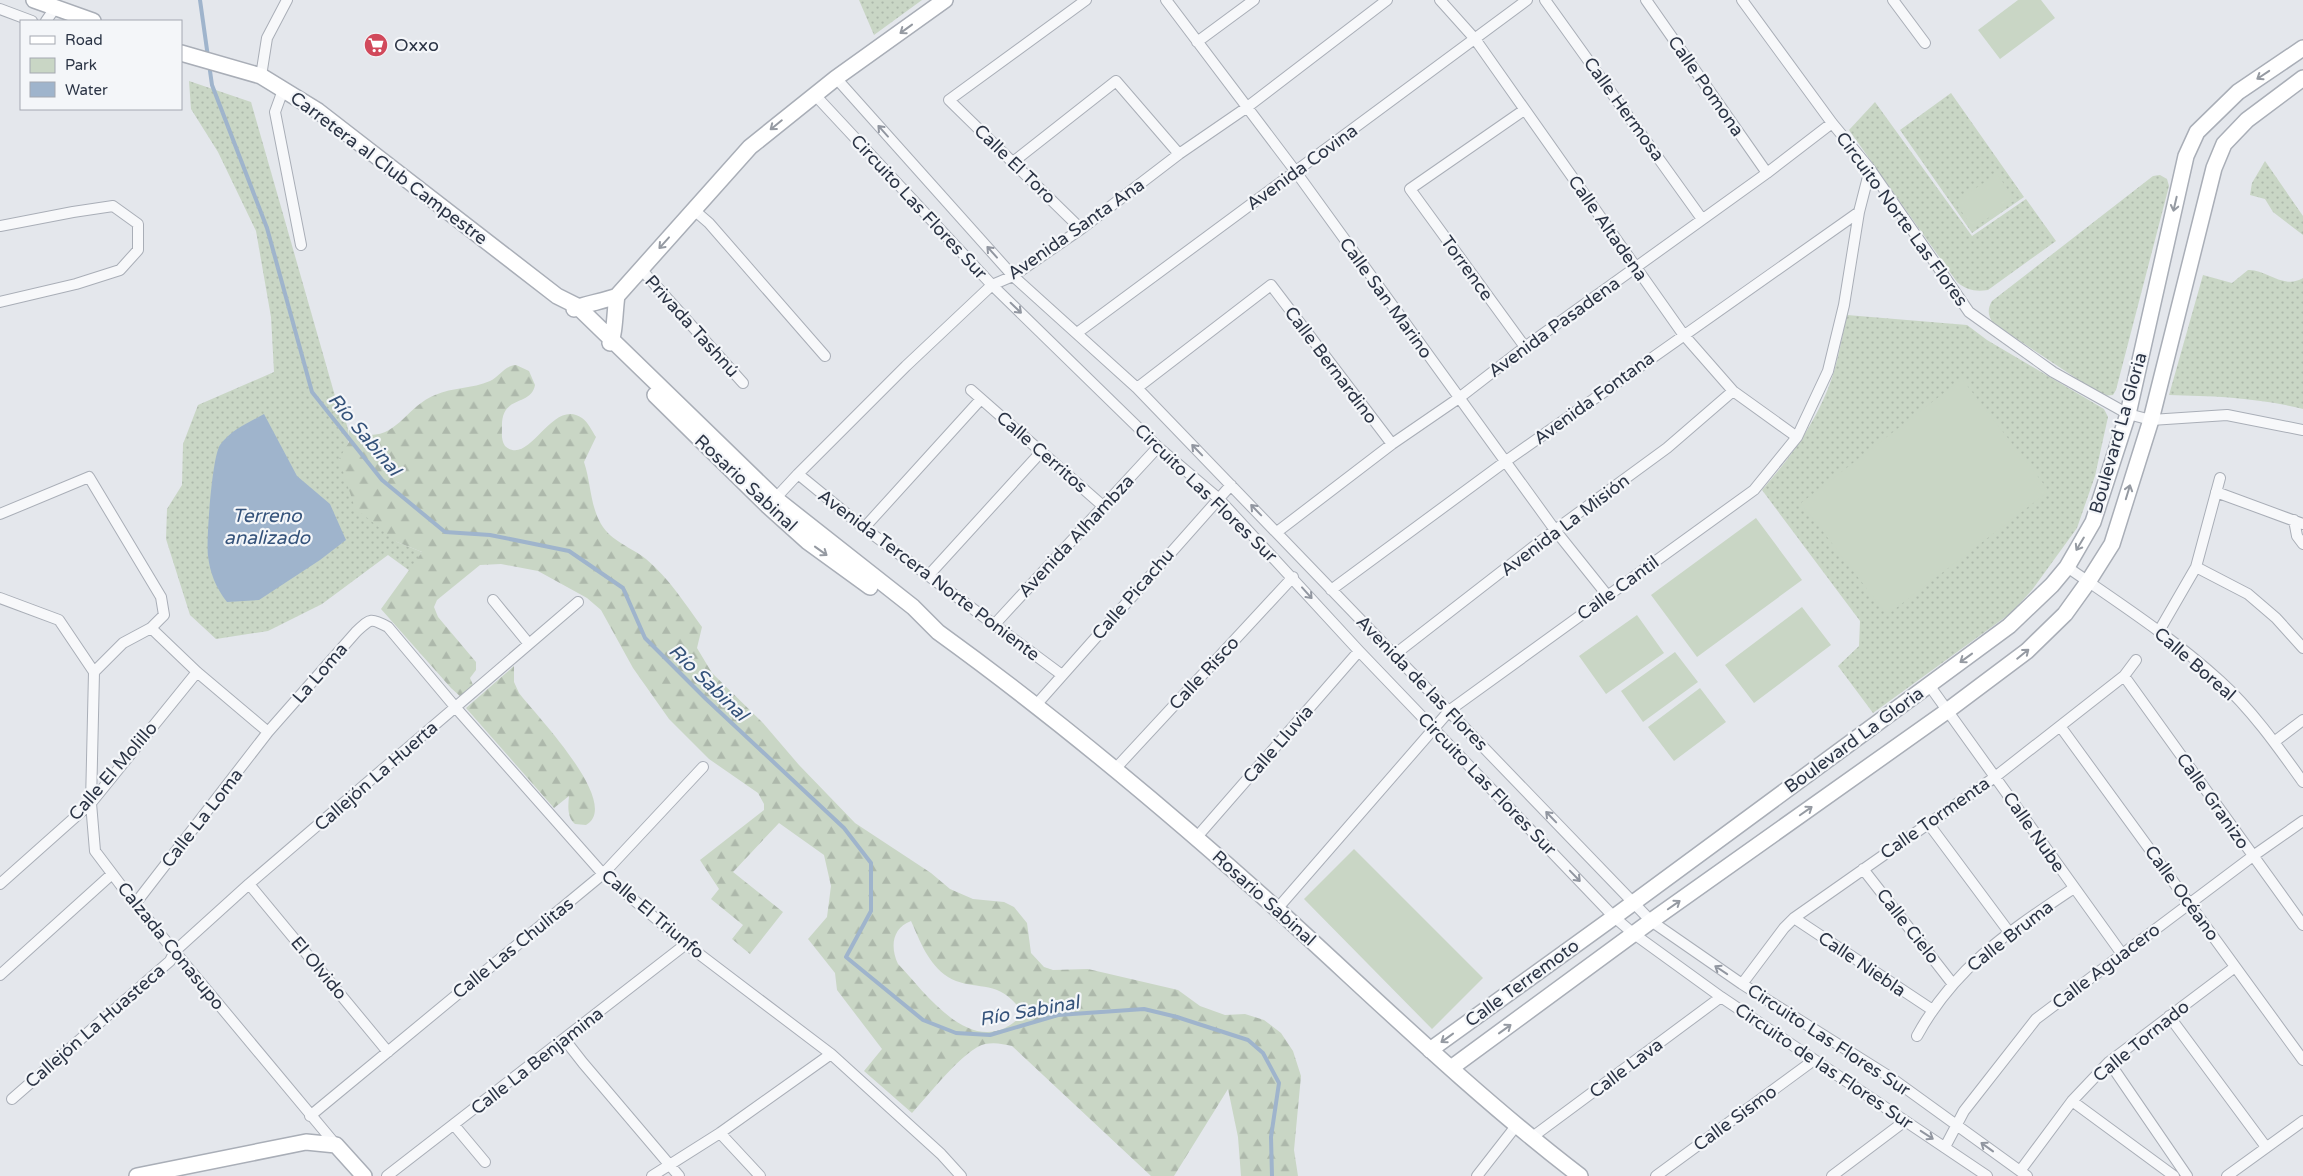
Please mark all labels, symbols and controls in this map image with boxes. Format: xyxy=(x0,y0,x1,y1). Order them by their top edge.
legend xyxy=(20,20,182,110)
one-way arrow xyxy=(899,24,913,34)
text: Road xyxy=(65,31,103,49)
street label: Calle Pomona xyxy=(1663,31,1749,141)
supermarket icon: Oxxo xyxy=(363,32,389,58)
place label: Oxxo xyxy=(394,34,439,56)
street label: Calle Hermosa xyxy=(1579,53,1669,165)
text: Park xyxy=(65,56,97,74)
one-way arrow xyxy=(2256,70,2270,80)
text: Water xyxy=(65,81,108,99)
street label: Carretera al Club Campestre xyxy=(286,87,492,249)
street label: Calle El Toro xyxy=(969,119,1061,209)
street label: Avenida Covina xyxy=(1242,119,1362,215)
one-way arrow xyxy=(769,120,782,131)
one-way arrow xyxy=(878,125,889,138)
street label: Circuito Norte Las Flores xyxy=(1831,128,1973,310)
street label: Circuito Las Flores Sur xyxy=(846,130,992,284)
street label: Calle Altadena xyxy=(1563,171,1653,285)
street label: Avenida Santa Ana xyxy=(1003,174,1149,284)
one-way arrow xyxy=(2170,195,2179,211)
street label: Torrence xyxy=(1436,231,1498,305)
street label: Calle San Marino xyxy=(1335,233,1437,363)
one-way arrow xyxy=(658,237,670,250)
one-way arrow xyxy=(986,245,998,258)
street label: Privada Tashnú xyxy=(640,270,744,382)
street label: Avenida Pasadena xyxy=(1484,272,1624,382)
one-way arrow xyxy=(1010,302,1022,315)
street label: Calle Bernardino xyxy=(1280,302,1382,428)
street label: Avenida Fontana xyxy=(1529,347,1659,449)
street label: Boulevard La Gloria xyxy=(2084,350,2152,516)
water label: Río Sabinal xyxy=(323,389,407,482)
street label: Calle Cerritos xyxy=(992,406,1092,498)
street label: Circuito Las Flores Sur xyxy=(1130,419,1282,567)
street label: Rosario Sabinal xyxy=(690,430,802,536)
one-way arrow xyxy=(1191,443,1203,456)
street label: Avenida La Misión xyxy=(1496,469,1634,581)
street label: Avenida Alhambza xyxy=(1013,470,1139,602)
street label: Avenida Tercera Norte Poniente xyxy=(814,484,1044,666)
one-way arrow xyxy=(2124,484,2134,500)
one-way arrow xyxy=(1250,504,1262,517)
water label: Terreno analizado xyxy=(224,505,311,549)
one-way arrow xyxy=(2075,537,2085,552)
street label: Calle Picachu xyxy=(1087,544,1179,644)
one-way arrow xyxy=(814,546,828,556)
street label: Calle Cantil xyxy=(1573,551,1663,625)
one-way arrow xyxy=(1301,587,1313,599)
street label: Avenida de las Flores xyxy=(1352,611,1492,755)
street label: Calle Boreal xyxy=(2150,623,2240,705)
street label: Calle Risco xyxy=(1164,632,1244,714)
street label: La Loma xyxy=(288,638,352,708)
water label: Río Sabinal xyxy=(664,640,754,727)
one-way arrow xyxy=(2016,649,2029,660)
one-way arrow xyxy=(1959,653,1973,663)
street label: Boulevard La Gloria xyxy=(1780,682,1928,798)
street label: Calle Lluvia xyxy=(1238,700,1318,788)
street label: Circuito Las Flores Sur xyxy=(1413,708,1561,860)
street label: Callejón La Huerta xyxy=(310,716,442,836)
street label: Calle El Molillo xyxy=(64,717,162,825)
street label: Calle Granizo xyxy=(2172,749,2254,853)
street label: Calle La Loma xyxy=(157,764,247,872)
street label: Calle Tormenta xyxy=(1876,772,1994,864)
street label: Calle Nube xyxy=(1998,788,2070,876)
one-way arrow xyxy=(1799,806,1812,817)
one-way arrow xyxy=(1545,811,1557,823)
street label: Calle Océano xyxy=(2140,841,2224,945)
street label: Rosario Sabinal xyxy=(1208,846,1320,950)
street label: Calle El Triunfo xyxy=(597,865,709,963)
one-way arrow xyxy=(1569,870,1581,883)
street label: Calzada Conasupo xyxy=(113,877,229,1015)
street label: Calle Cielo xyxy=(1872,884,1944,968)
street label: Calle Las Chulitas xyxy=(448,892,578,1004)
street label: Calle Bruma xyxy=(1963,896,2057,976)
one-way arrow xyxy=(1666,900,1680,911)
street label: Calle Aguacero xyxy=(2048,918,2164,1014)
street label: Calle Niebla xyxy=(1814,927,1910,1001)
street label: El Olvido xyxy=(286,932,352,1004)
street label: Calle Terremoto xyxy=(1461,934,1583,1032)
street label: Callejón La Huasteca xyxy=(21,959,169,1093)
one-way arrow xyxy=(1715,965,1729,975)
street label: Circuito Las Flores Sur xyxy=(1743,979,1915,1101)
water label: Río Sabinal xyxy=(978,991,1083,1031)
street label: Calle Tornado xyxy=(2088,995,2194,1087)
street label: Circuito de las Flores Sur xyxy=(1731,998,1917,1134)
street label: Calle La Benjamina xyxy=(466,1002,608,1120)
one-way arrow xyxy=(1498,1024,1512,1034)
one-way arrow xyxy=(1441,1032,1454,1043)
street label: Calle Lava xyxy=(1585,1033,1667,1103)
street label: Calle Sismo xyxy=(1689,1080,1781,1156)
one-way arrow xyxy=(1919,1130,1933,1140)
one-way arrow xyxy=(1981,1142,1995,1153)

